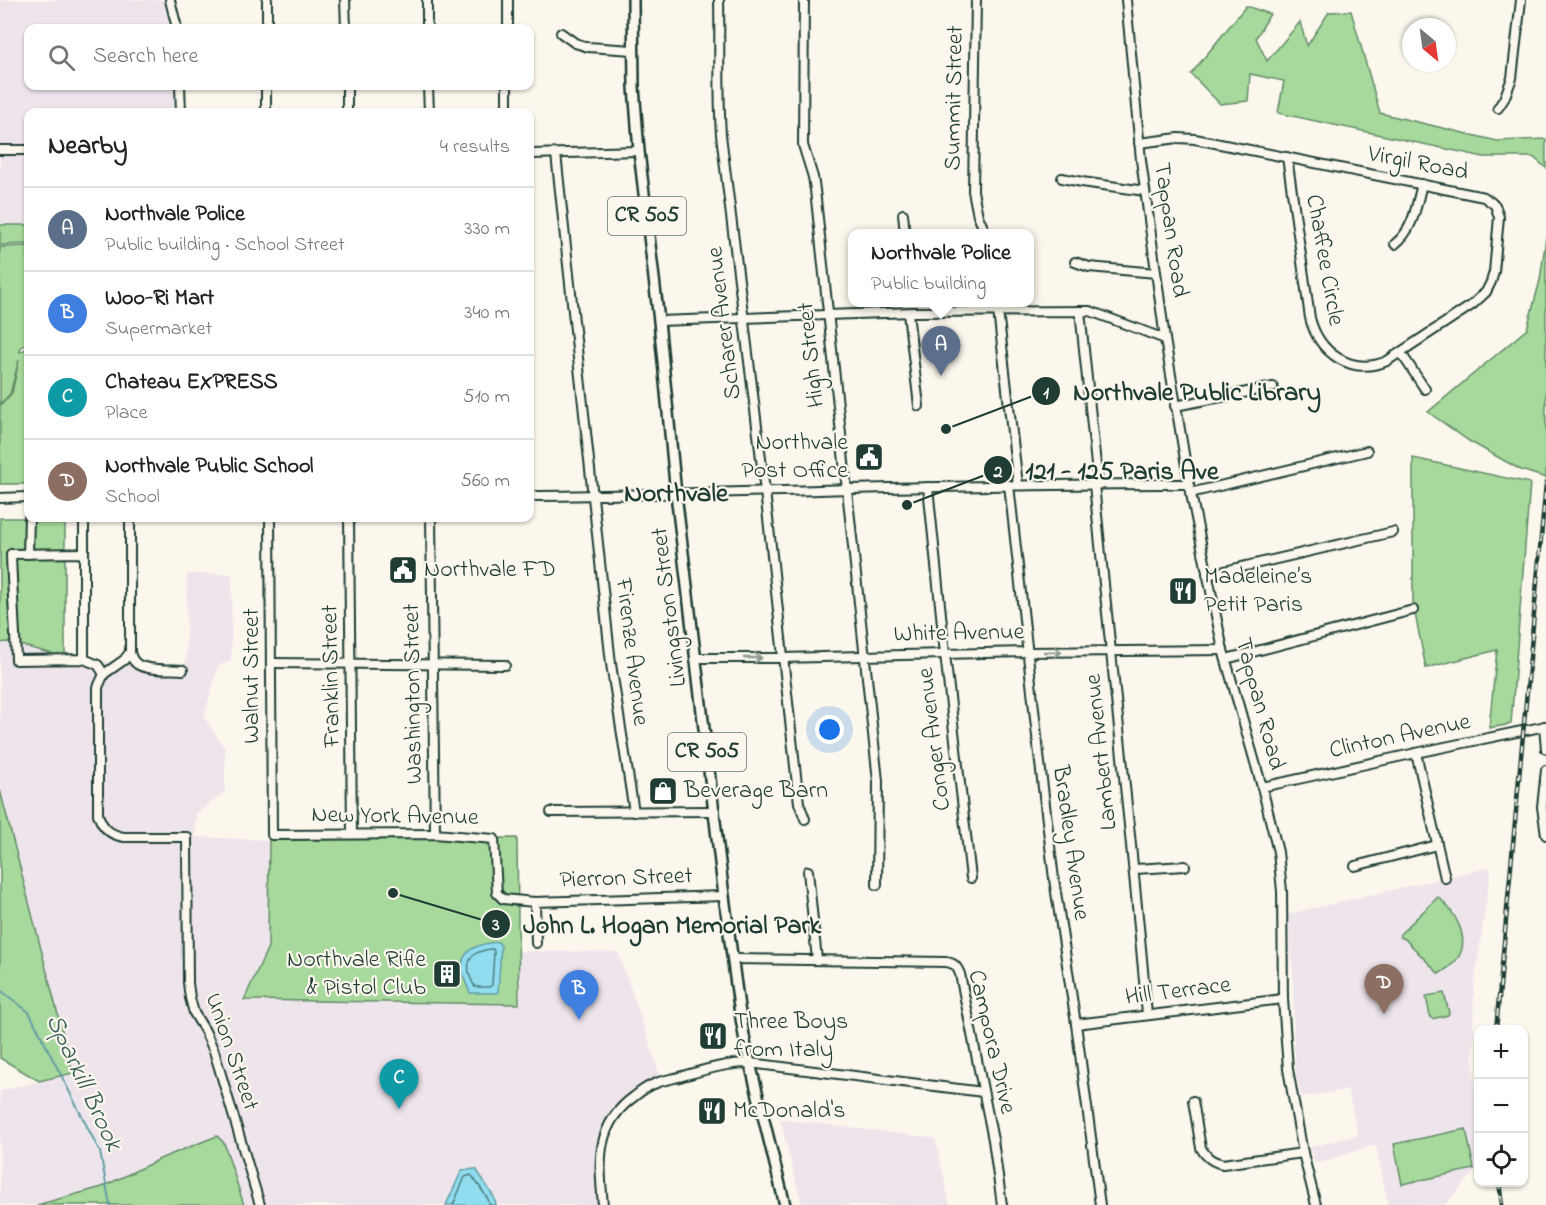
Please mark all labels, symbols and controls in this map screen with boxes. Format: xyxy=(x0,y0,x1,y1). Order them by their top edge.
north arrow xyxy=(1402,18,1456,72)
search box xyxy=(24,24,534,90)
street label: Summit Street xyxy=(936,25,974,171)
icon: search xyxy=(45,41,78,74)
text: Search here xyxy=(93,41,198,73)
text: Nearby xyxy=(48,128,127,166)
text: 4 results xyxy=(440,133,510,162)
street label: Virgil Road xyxy=(1364,137,1472,191)
street label: Tappan Road xyxy=(1143,160,1197,300)
street label: Chaffee Circle xyxy=(1295,192,1353,329)
road number: CR 505 xyxy=(608,197,686,235)
text: Northvale Police xyxy=(105,199,245,231)
text: A xyxy=(61,215,74,244)
text: 330 m xyxy=(464,215,510,244)
popup xyxy=(848,229,1034,307)
text: Public building · School Street xyxy=(105,231,345,260)
text: Northvale Police xyxy=(871,238,1011,270)
street label: Scharer Avenue xyxy=(698,244,752,401)
text: Public building xyxy=(871,270,986,299)
text: Woo-Ri Mart xyxy=(105,283,214,315)
text: B xyxy=(61,299,74,328)
text: 340 m xyxy=(464,299,510,328)
street label: High Street xyxy=(789,300,835,410)
text: Supermarket xyxy=(105,315,212,344)
pin: A xyxy=(922,326,960,376)
text: Chateau EXPRESS xyxy=(105,367,278,399)
callout: Northvale Public Library xyxy=(1031,369,1333,413)
text: Northvale Public Library xyxy=(1073,375,1321,413)
text: 1 xyxy=(1043,381,1049,407)
text: C xyxy=(62,383,73,412)
text: 510 m xyxy=(463,383,510,412)
text: Place xyxy=(105,399,147,428)
place label: Northvale Post Office xyxy=(741,426,848,489)
public building icon: Northvale Post Office xyxy=(853,441,885,473)
callout: 121 - 125 Paris Ave xyxy=(983,448,1231,492)
text: Northvale Public School xyxy=(105,451,313,483)
text: 121 - 125 Paris Ave xyxy=(1025,454,1220,492)
text: 2 xyxy=(993,460,1003,486)
text: D xyxy=(60,467,75,496)
text: 560 m xyxy=(461,467,510,496)
district label: Northvale xyxy=(624,475,729,514)
text: School xyxy=(105,483,160,512)
street label: Livingston Street xyxy=(643,525,697,689)
place label: Northvale FD xyxy=(424,553,556,588)
public building icon: Northvale FD xyxy=(387,554,419,586)
place label: Madeleine’s Petit Paris xyxy=(1204,560,1312,623)
street label: Firenze Avenue xyxy=(604,575,657,728)
restaurant icon: Madeleine’s Petit Paris xyxy=(1167,575,1199,607)
street label: Washington Street xyxy=(395,603,433,785)
street label: Franklin Street xyxy=(313,604,351,749)
street label: Walnut Street xyxy=(235,608,270,744)
street label: White Avenue xyxy=(893,615,1025,653)
street label: Tappan Road xyxy=(1225,634,1294,775)
one-way arrow xyxy=(1043,646,1063,658)
one-way arrow xyxy=(743,652,763,664)
street label: Conger Avenue xyxy=(909,665,961,813)
street label: Lambert Avenue xyxy=(1076,672,1128,832)
street label: Clinton Avenue xyxy=(1326,705,1474,769)
your location xyxy=(815,715,844,744)
road number: CR 505 xyxy=(668,733,746,771)
street label: Bradley Avenue xyxy=(1041,762,1098,923)
place label: Beverage Barn xyxy=(683,774,828,809)
shop icon: Beverage Barn xyxy=(647,775,679,807)
street label: New York Avenue xyxy=(311,798,479,836)
street label: Pierron Street xyxy=(559,859,693,899)
callout: John L. Hogan Memorial Park xyxy=(481,902,833,946)
text: John L. Hogan Memorial Park xyxy=(523,908,822,947)
text: 3 xyxy=(491,913,500,939)
place label: Northvale Rifle & Pistol Club xyxy=(287,943,426,1006)
building icon: Northvale Rifle & Pistol Club xyxy=(431,958,463,990)
pin: D xyxy=(1364,964,1404,1014)
street label: Campora Drive xyxy=(957,967,1025,1118)
street label: Hill Terrace xyxy=(1123,968,1233,1016)
pin: B xyxy=(560,970,598,1020)
street label: Union Street xyxy=(195,989,267,1115)
place label: Three Boys from Italy xyxy=(734,1005,848,1069)
water label: Sparkill Brook xyxy=(35,1008,132,1159)
restaurant icon: Three Boys from Italy xyxy=(697,1020,729,1052)
map controls xyxy=(1474,1025,1528,1187)
button: + xyxy=(1474,1025,1528,1079)
pin: C xyxy=(380,1060,418,1109)
button: − xyxy=(1474,1079,1528,1133)
place label: McDonald's xyxy=(733,1094,845,1129)
restaurant icon: McDonald's xyxy=(696,1095,728,1127)
button: locate xyxy=(1474,1133,1528,1187)

